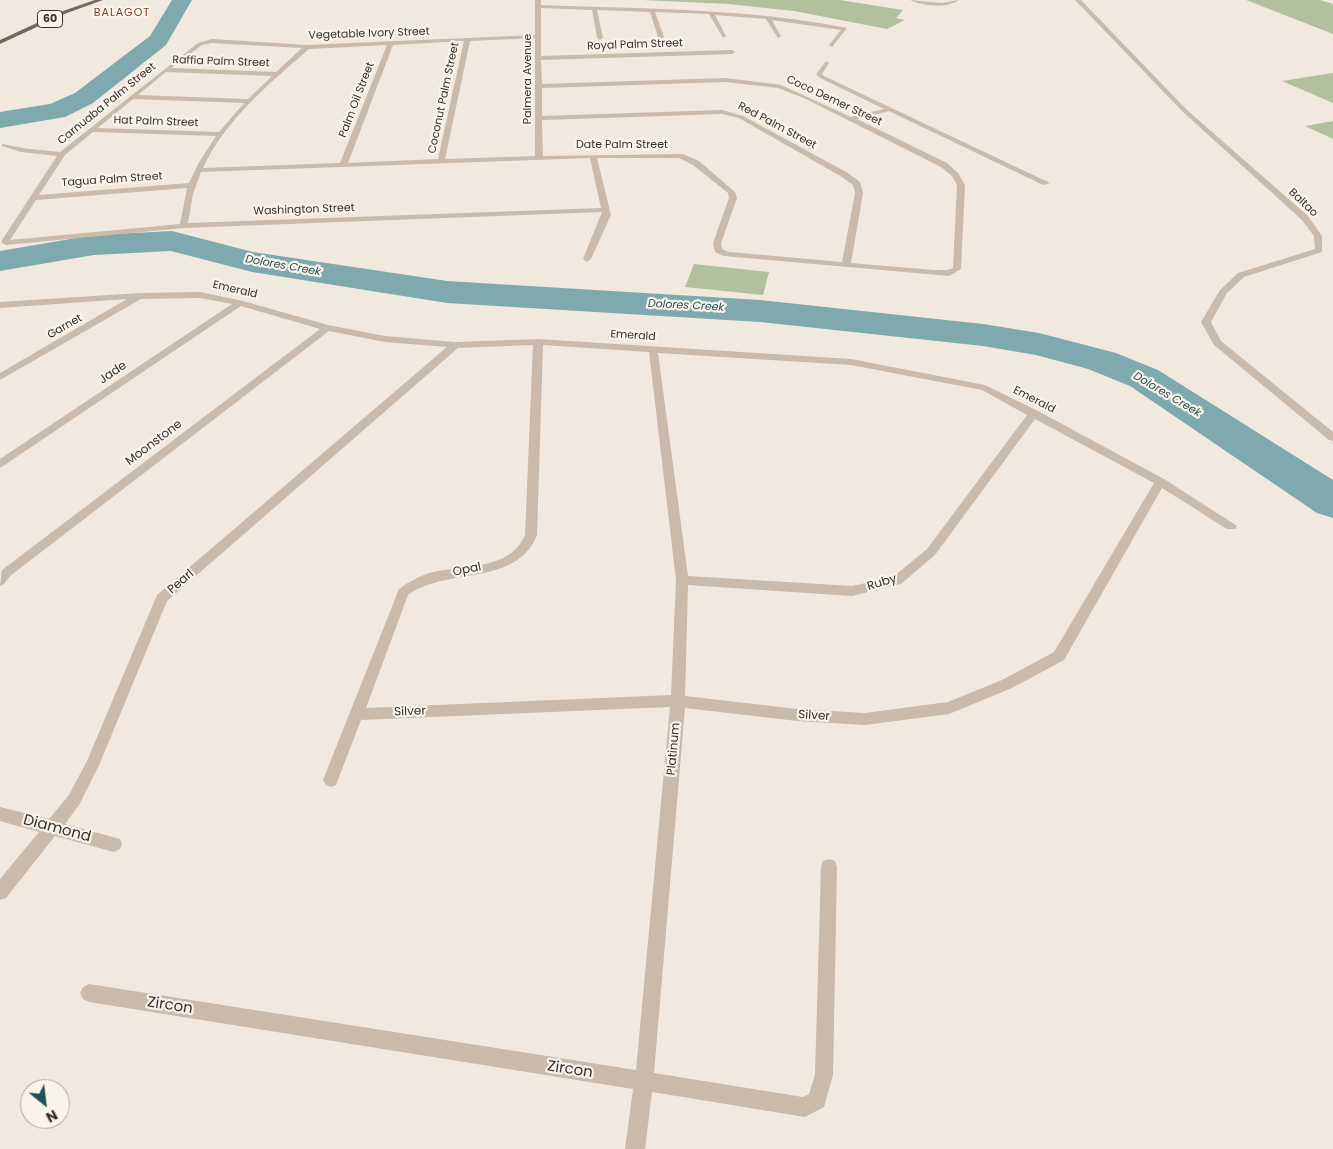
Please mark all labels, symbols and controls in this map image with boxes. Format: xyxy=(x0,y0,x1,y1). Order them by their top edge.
district label: BALAGOT xyxy=(93,6,151,20)
road number: 60 xyxy=(38,10,62,28)
street label: Vegetable Ivory Street xyxy=(308,25,430,43)
street label: Palmera Avenue xyxy=(521,34,535,124)
street label: Royal Palm Street xyxy=(587,37,683,53)
street label: Coconut Palm Street xyxy=(426,41,462,155)
street label: Raffia Palm Street xyxy=(172,54,270,70)
street label: Carnuaba Palm Street xyxy=(55,60,159,148)
street label: Palm Oil Street xyxy=(337,60,377,140)
street label: Coco Demer Street xyxy=(784,73,884,129)
street label: Red Palm Street xyxy=(736,100,818,152)
street label: Hat Palm Street xyxy=(113,114,199,130)
street label: Date Palm Street xyxy=(576,138,668,152)
street label: Tagua Palm Street xyxy=(61,170,163,190)
street label: Baltao xyxy=(1286,186,1320,220)
street label: Washington Street xyxy=(253,202,355,218)
water label: Dolores Creek xyxy=(244,253,322,279)
street label: Emerald xyxy=(211,278,259,302)
water label: Dolores Creek xyxy=(648,297,724,315)
street label: Garnet xyxy=(45,312,85,342)
street label: Emerald xyxy=(610,328,656,344)
street label: Jade xyxy=(97,359,129,387)
water label: Dolores Creek xyxy=(1131,370,1203,420)
street label: Emerald xyxy=(1011,384,1057,416)
street label: Moonstone xyxy=(123,417,185,469)
street label: Opal xyxy=(452,560,482,580)
street label: Pearl xyxy=(165,567,197,597)
street label: Ruby xyxy=(866,572,898,594)
street label: Silver xyxy=(394,704,426,720)
street label: Silver xyxy=(798,708,830,724)
street label: Platinum xyxy=(665,722,683,776)
street label: Diamond xyxy=(21,811,93,847)
street label: Zircon xyxy=(146,994,194,1018)
street label: Zircon xyxy=(546,1058,594,1082)
north arrow xyxy=(20,1079,70,1129)
text: N xyxy=(42,1105,61,1128)

